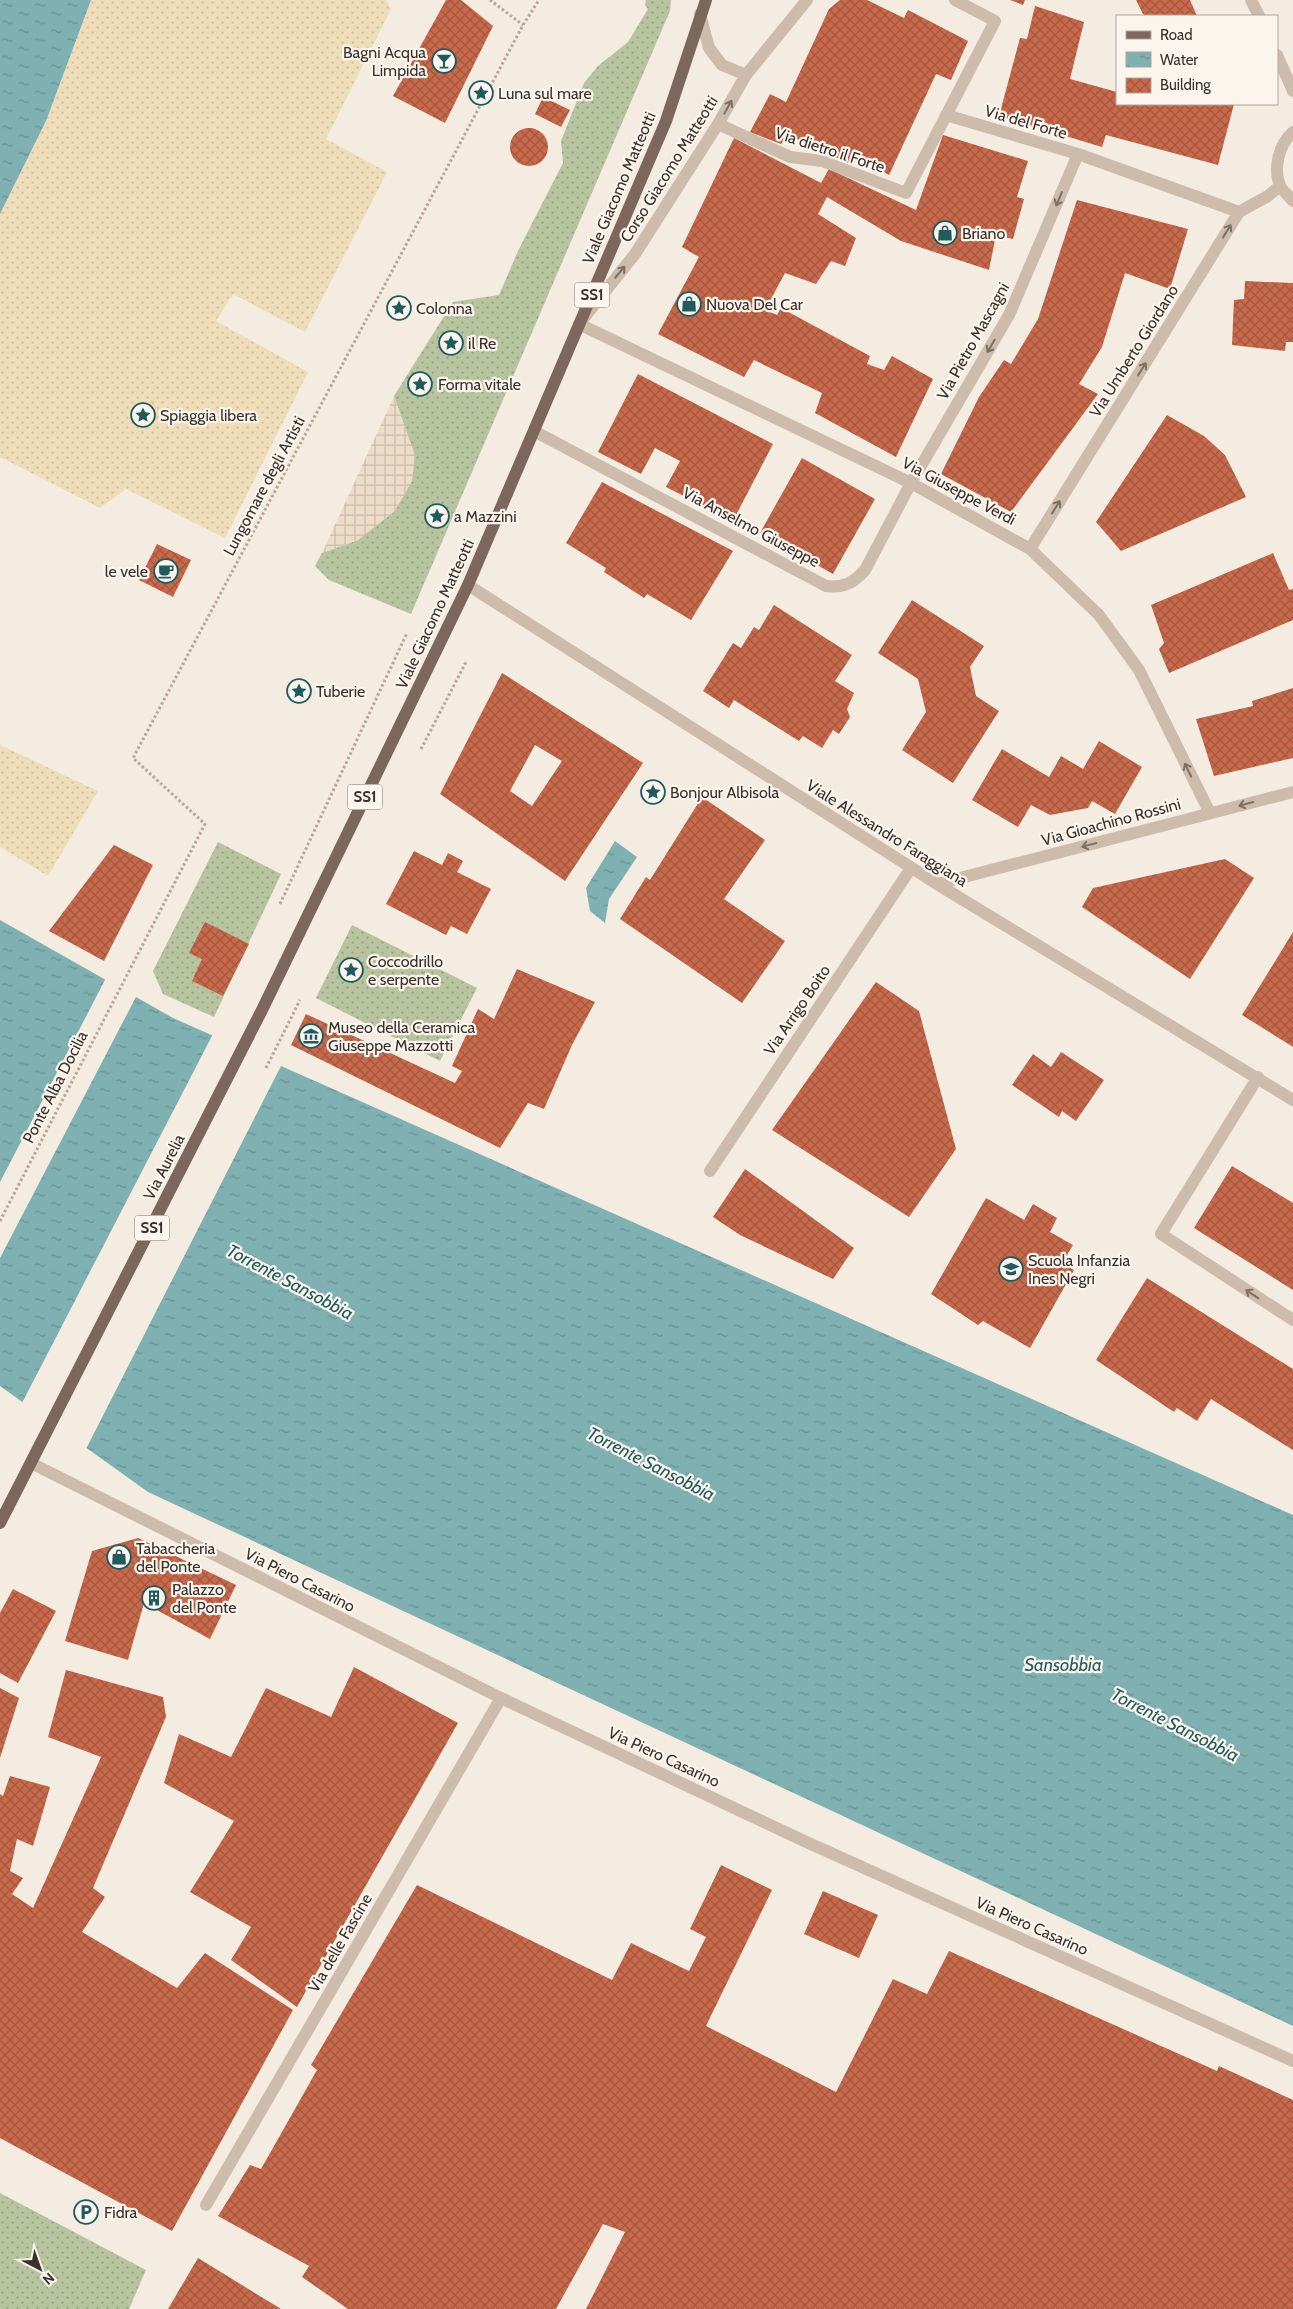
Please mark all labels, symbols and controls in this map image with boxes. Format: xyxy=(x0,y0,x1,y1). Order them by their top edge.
legend xyxy=(1116,15,1278,105)
text: Road xyxy=(1160,26,1193,44)
place label: Bagni Acqua Limpida xyxy=(343,43,426,80)
bar icon: Bagni Acqua Limpida xyxy=(431,48,457,74)
text: Water xyxy=(1160,51,1198,69)
text: Building xyxy=(1160,76,1211,94)
place icon: Luna sul mare xyxy=(468,80,494,106)
place label: Luna sul mare xyxy=(498,84,592,103)
street label: Corso Giacomo Matteotti xyxy=(616,92,722,246)
one-way arrow xyxy=(723,99,733,114)
street label: Via del Forte xyxy=(983,101,1069,143)
street label: Viale Giacomo Matteotti xyxy=(578,109,660,267)
street label: Via dietro il Forte xyxy=(773,123,887,177)
one-way arrow xyxy=(1054,191,1063,206)
shop icon: Briano xyxy=(932,220,958,246)
place label: Briano xyxy=(962,224,1006,243)
one-way arrow xyxy=(1223,225,1233,239)
one-way arrow xyxy=(614,265,625,278)
street label: Via Pietro Mascagni xyxy=(933,279,1013,403)
street label: Via Umberto Giordano xyxy=(1086,281,1183,421)
road number: SS1 xyxy=(574,282,610,308)
shop icon: Nuova Del Car xyxy=(676,291,702,317)
place icon: Colonna xyxy=(386,295,412,321)
place label: Nuova Del Car xyxy=(706,295,804,314)
place label: Colonna xyxy=(416,299,473,318)
place icon: il Re xyxy=(438,330,464,356)
place label: il Re xyxy=(468,334,496,353)
one-way arrow xyxy=(986,339,996,353)
one-way arrow xyxy=(1137,363,1147,377)
place icon: Forma vitale xyxy=(407,371,433,397)
place label: Forma vitale xyxy=(438,375,521,394)
place icon: Spiaggia libera xyxy=(130,402,156,428)
place label: Spiaggia libera xyxy=(160,406,257,425)
street label: Lungomare degli Artisti xyxy=(219,413,309,559)
street label: Via Giuseppe Verdi xyxy=(899,453,1019,529)
street label: Via Anselmo Giuseppe xyxy=(679,483,823,571)
one-way arrow xyxy=(1051,501,1061,515)
place icon: a Mazzini xyxy=(424,503,450,529)
place label: a Mazzini xyxy=(454,507,517,526)
street label: Viale Giacomo Matteotti xyxy=(392,536,478,692)
cafe icon: le vele xyxy=(153,558,179,584)
place label: le vele xyxy=(105,562,148,581)
place icon: Tuberie xyxy=(286,678,312,704)
place label: Tuberie xyxy=(316,682,365,701)
one-way arrow xyxy=(1183,762,1193,777)
street label: Viale Alessandro Faraggiana xyxy=(803,776,971,891)
place icon: Bonjour Albisola xyxy=(640,779,666,805)
place label: Bonjour Albisola xyxy=(670,783,780,802)
road number: SS1 xyxy=(348,784,382,810)
street label: Via Gioachino Rossini xyxy=(1039,794,1183,850)
one-way arrow xyxy=(1238,800,1254,809)
one-way arrow xyxy=(1081,841,1097,850)
place label: Coccodrillo e serpente xyxy=(368,952,443,989)
place icon: Coccodrillo e serpente xyxy=(338,957,364,983)
street label: Via Arrigo Boito xyxy=(760,961,834,1059)
place label: Museo della Ceramica Giuseppe Mazzotti xyxy=(328,1018,475,1055)
museum icon: Museo della Ceramica Giuseppe Mazzotti xyxy=(298,1023,324,1049)
street label: Ponte Alba Docilia xyxy=(19,1028,92,1146)
street label: Via Aurelia xyxy=(139,1131,189,1203)
road number: SS1 xyxy=(134,1216,170,1240)
water label: Torrente Sansobbia xyxy=(223,1239,357,1325)
place label: Scuola Infanzia Ines Negri xyxy=(1028,1251,1130,1288)
school or university icon: Scuola Infanzia Ines Negri xyxy=(998,1256,1024,1282)
one-way arrow xyxy=(1246,1288,1260,1298)
water label: Torrente Sansobbia xyxy=(584,1422,718,1506)
place label: Tabaccheria del Ponte xyxy=(136,1539,216,1576)
shop icon: Tabaccheria del Ponte xyxy=(106,1544,132,1570)
street label: Via Piero Casarino xyxy=(242,1544,358,1616)
place label: Palazzo del Ponte xyxy=(172,1580,237,1617)
building icon: Palazzo del Ponte xyxy=(141,1585,167,1611)
water label: Sansobbia xyxy=(1024,1654,1102,1676)
water label: Torrente Sansobbia xyxy=(1108,1683,1242,1767)
street label: Via Piero Casarino xyxy=(605,1723,723,1791)
street label: Via delle Fascine xyxy=(304,1890,376,1996)
street label: Via Piero Casarino xyxy=(973,1893,1091,1959)
parking icon: Fidra xyxy=(73,2199,99,2225)
place label: Fidra xyxy=(104,2203,137,2222)
north arrow xyxy=(15,2244,65,2294)
text: N xyxy=(39,2269,58,2289)

